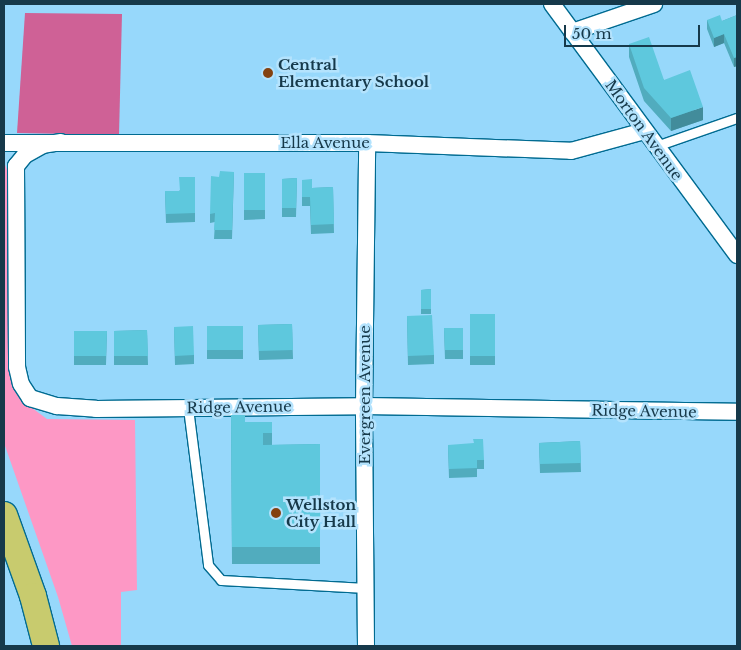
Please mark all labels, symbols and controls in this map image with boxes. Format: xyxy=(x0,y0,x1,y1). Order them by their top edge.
scale bar xyxy=(566,15,702,47)
text: 50 m xyxy=(572,24,612,43)
place label: Central Elementary School xyxy=(278,55,430,90)
marker: Central Elementary School xyxy=(262,67,274,79)
street label: Morton Avenue xyxy=(601,76,687,184)
street label: Ella Avenue xyxy=(280,134,370,152)
street label: Evergreen Avenue xyxy=(356,325,374,465)
street label: Ridge Avenue xyxy=(186,397,292,417)
street label: Ridge Avenue xyxy=(591,401,697,421)
place label: Wellston City Hall xyxy=(286,495,357,530)
marker: Wellston City Hall xyxy=(270,507,282,519)

